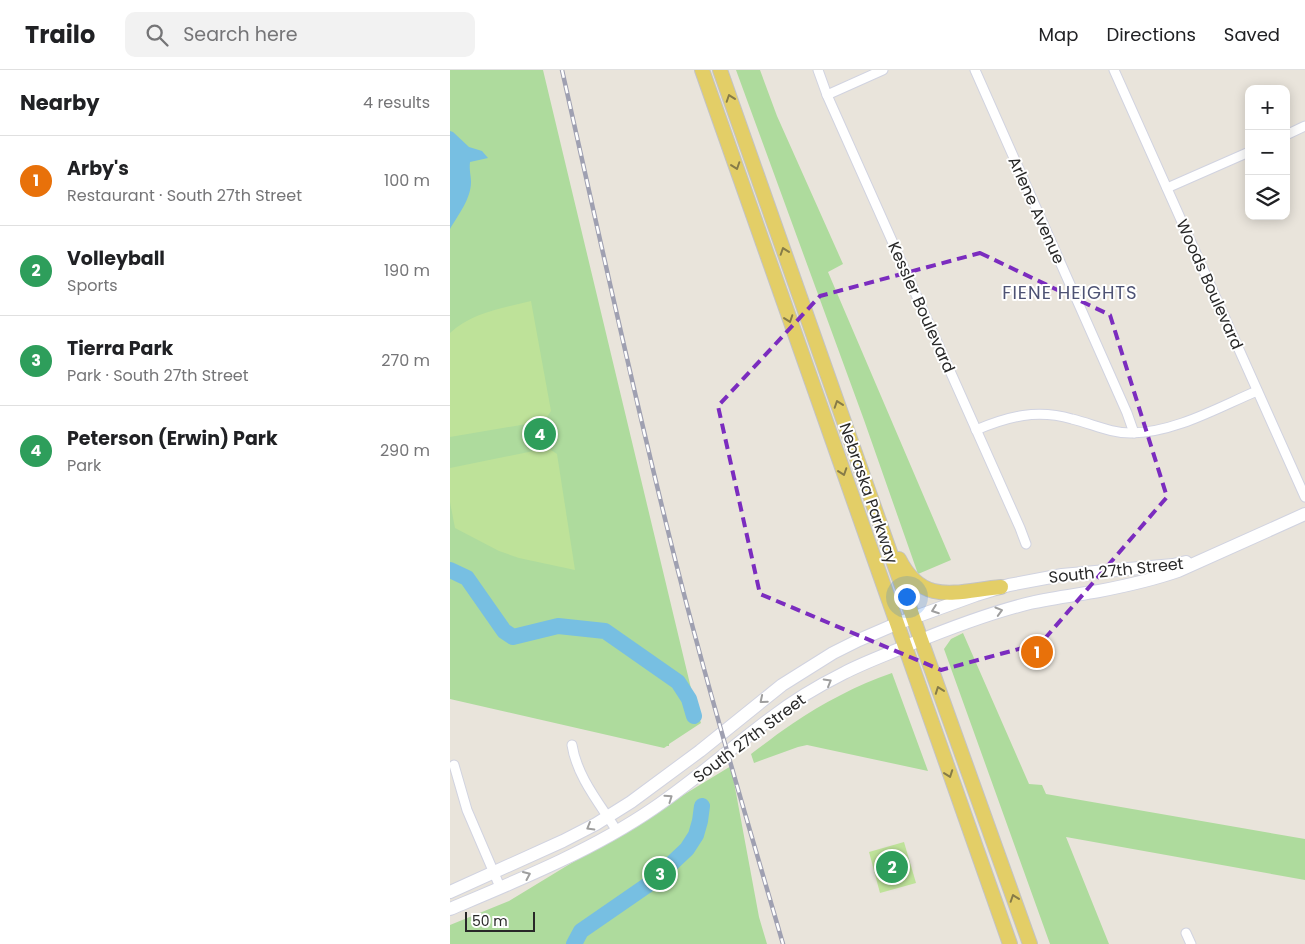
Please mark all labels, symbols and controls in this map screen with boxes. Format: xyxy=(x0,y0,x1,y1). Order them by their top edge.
search box xyxy=(125,12,475,57)
text: Trailo xyxy=(25,18,95,51)
icon: search xyxy=(143,21,171,49)
text: Search here xyxy=(183,21,298,48)
text: Map xyxy=(1039,22,1078,47)
text: Directions xyxy=(1106,22,1196,47)
text: Saved xyxy=(1224,22,1280,47)
map controls xyxy=(1245,85,1290,220)
button: + xyxy=(1245,85,1290,130)
text: Nearby xyxy=(20,88,100,117)
text: 4 results xyxy=(363,91,430,114)
one-way arrow xyxy=(726,94,736,103)
button: − xyxy=(1245,130,1290,175)
street label: Arlene Avenue xyxy=(1003,153,1070,268)
text: Arby's xyxy=(67,155,129,182)
one-way arrow xyxy=(730,161,740,169)
text: 1 xyxy=(33,169,39,192)
text: 100 m xyxy=(384,169,430,192)
button: layers xyxy=(1245,175,1290,220)
text: Restaurant · South 27th Street xyxy=(67,184,302,207)
street label: Woods Boulevard xyxy=(1171,215,1249,353)
street label: Kessler Boulevard xyxy=(882,238,961,376)
text: Volleyball xyxy=(67,245,165,272)
one-way arrow xyxy=(780,247,790,256)
text: 2 xyxy=(31,259,41,282)
text: 190 m xyxy=(384,259,430,282)
text: Sports xyxy=(67,274,118,297)
district label: FIENE HEIGHTS xyxy=(1002,280,1138,305)
one-way arrow xyxy=(783,314,793,323)
text: Tierra Park xyxy=(67,335,173,362)
text: 3 xyxy=(31,349,41,372)
text: 270 m xyxy=(381,349,430,372)
text: Park · South 27th Street xyxy=(67,364,249,387)
one-way arrow xyxy=(834,401,844,409)
pin: 4 xyxy=(524,415,556,453)
street label: Nebraska Parkway xyxy=(834,420,903,567)
text: Peterson (Erwin) Park xyxy=(67,425,278,452)
text: 4 xyxy=(31,439,41,462)
text: 290 m xyxy=(380,439,430,462)
text: Park xyxy=(67,454,101,477)
one-way arrow xyxy=(837,467,847,476)
street label: South 27th Street xyxy=(1048,552,1185,589)
your location xyxy=(894,584,920,610)
one-way arrow xyxy=(931,604,940,614)
one-way arrow xyxy=(995,607,1003,617)
pin: 1 xyxy=(1021,633,1053,671)
one-way arrow xyxy=(823,678,832,688)
one-way arrow xyxy=(935,686,945,694)
street label: South 27th Street xyxy=(688,688,810,788)
one-way arrow xyxy=(760,694,769,703)
one-way arrow xyxy=(943,769,953,777)
one-way arrow xyxy=(663,795,673,804)
one-way arrow xyxy=(587,820,596,830)
pin: 2 xyxy=(876,848,908,886)
pin: 3 xyxy=(644,855,676,893)
one-way arrow xyxy=(522,871,531,882)
one-way arrow xyxy=(1010,894,1020,903)
scale bar xyxy=(465,909,535,932)
text: 50 m xyxy=(472,911,508,931)

